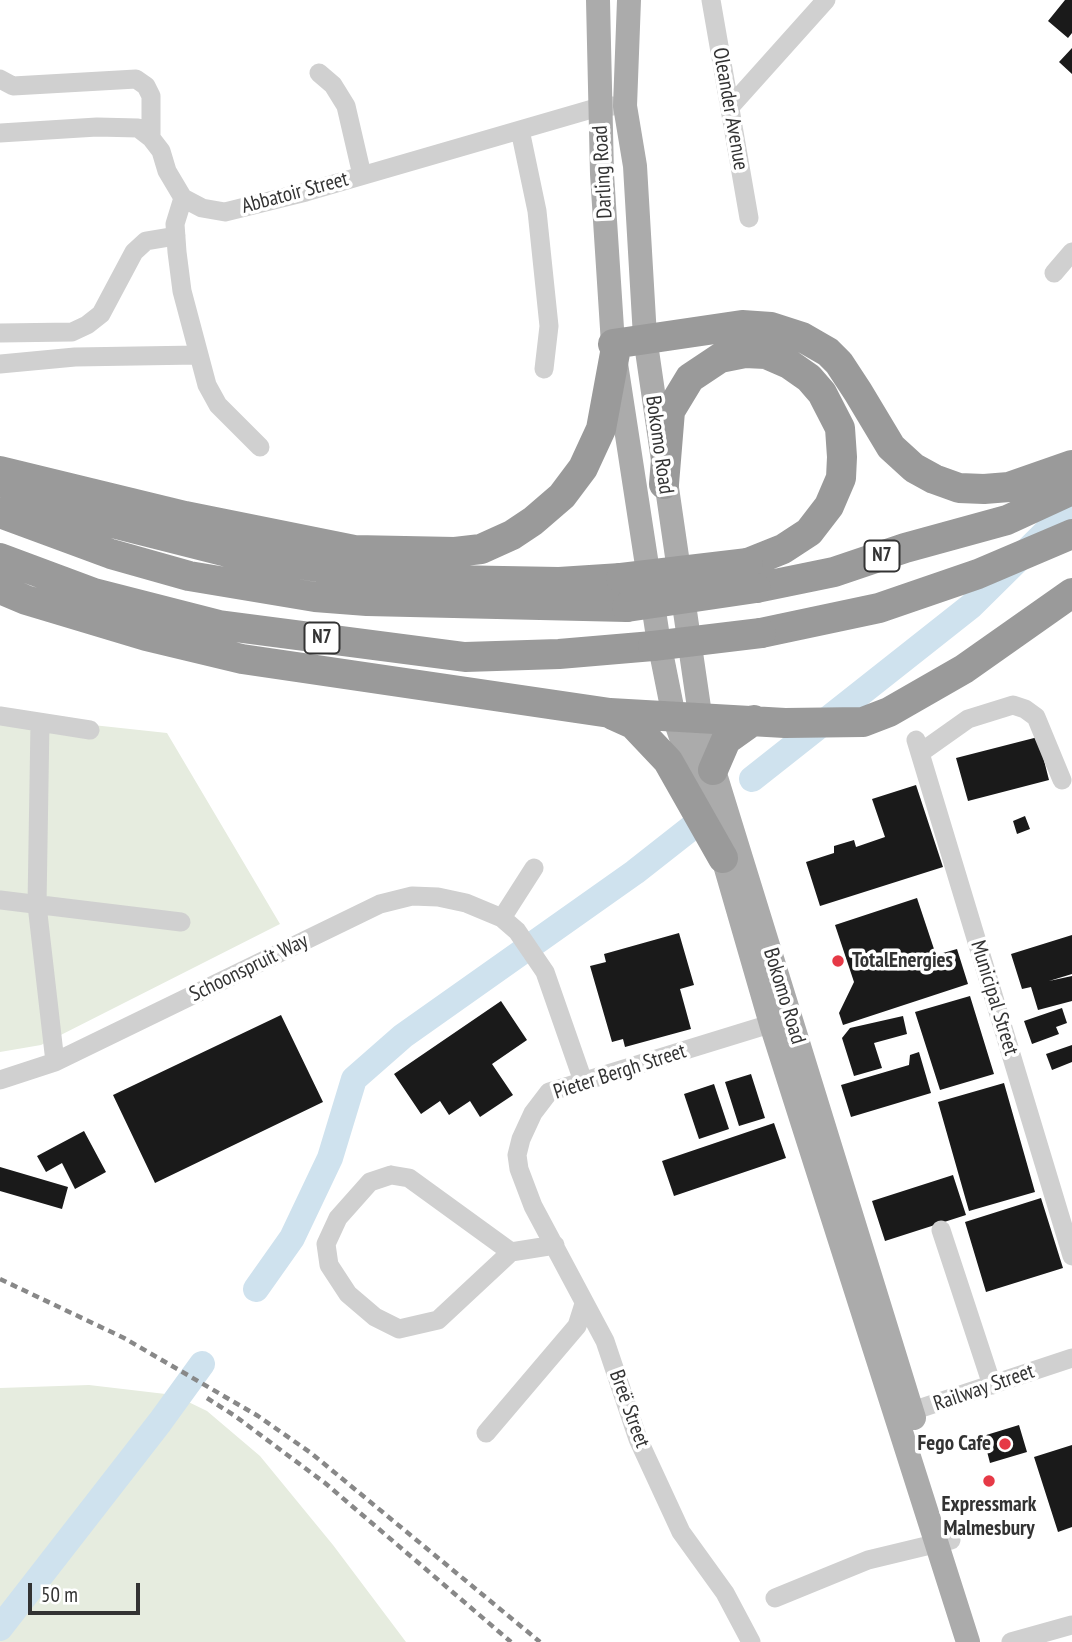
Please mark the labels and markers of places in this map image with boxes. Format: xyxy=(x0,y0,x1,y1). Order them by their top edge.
place label: TotalEnergies xyxy=(852,948,953,974)
marker: TotalEnergies xyxy=(830,953,846,969)
place label: Fego Cafe xyxy=(918,1431,991,1457)
marker: Fego Cafe xyxy=(997,1436,1013,1452)
marker: Expressmark Malmesbury xyxy=(981,1473,997,1489)
place label: Expressmark Malmesbury xyxy=(942,1492,1036,1542)

